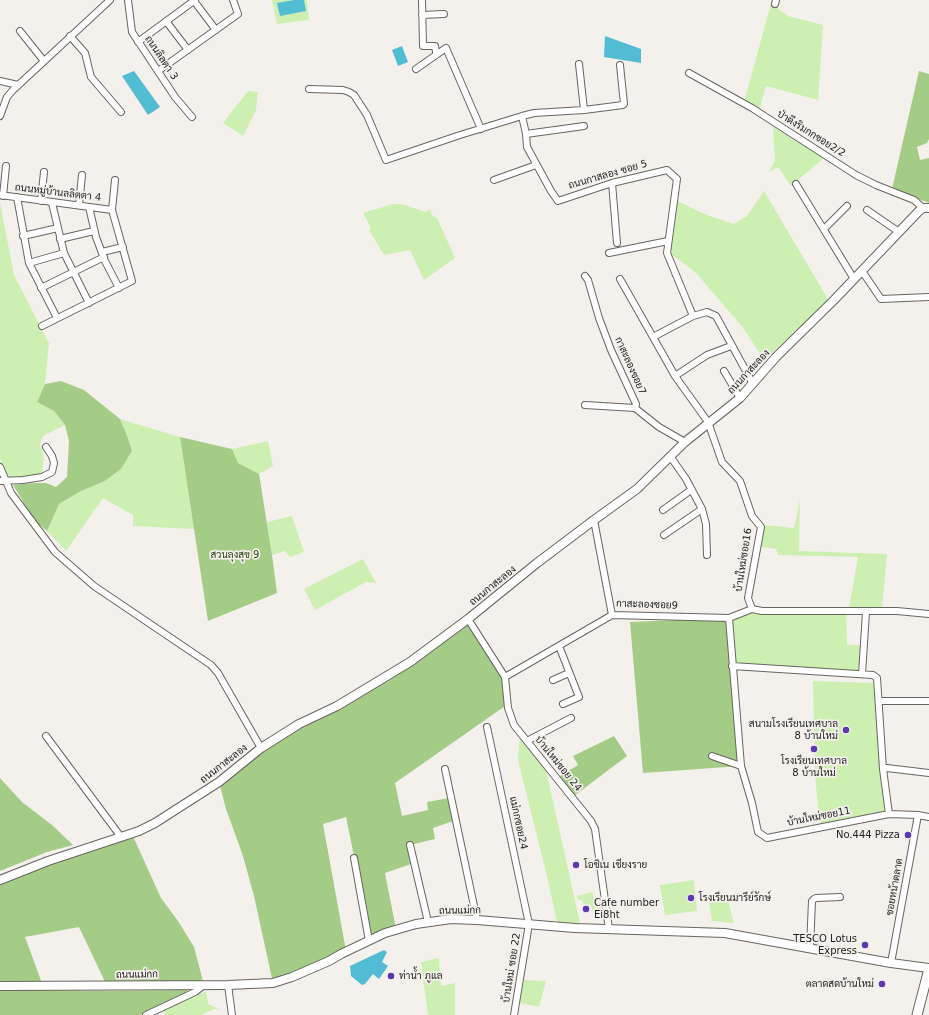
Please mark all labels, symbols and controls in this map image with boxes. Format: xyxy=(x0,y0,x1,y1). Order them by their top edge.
street label: ถนนลิลตา 3 xyxy=(142,34,180,82)
street label: ป่าตึงริมกกซอย2/2 xyxy=(775,108,847,160)
street label: ถนนกาสลอง ซอย 5 xyxy=(567,158,649,192)
street label: ถนนหมู่บ้านลลิตตา 4 xyxy=(14,182,102,204)
street label: กาสะลองซอย7 xyxy=(612,335,648,397)
street label: ถนนกาสะลอง xyxy=(725,347,773,397)
street label: บ้านใหม่ซอย16 xyxy=(733,527,755,593)
park label: สวนลุงสุข 9 xyxy=(211,549,259,561)
street label: ถนนกาสะลอง xyxy=(467,564,519,608)
street label: กาสะลองซอย9 xyxy=(616,598,678,612)
place label: สนามโรงเรียนเทศบาล 8 บ้านใหม่ xyxy=(749,718,838,742)
marker: สนามโรงเรียนเทศบาล 8 บ้านใหม่ xyxy=(841,725,851,735)
street label: บ้านใหม่ซอย 24 xyxy=(532,734,584,794)
street label: ถนนกาสะลอง xyxy=(198,742,250,786)
marker: โรงเรียนเทศบาล 8 บ้านใหม่ xyxy=(809,744,819,754)
place label: โรงเรียนเทศบาล 8 บ้านใหม่ xyxy=(781,755,847,778)
street label: แม่กกซอย24 xyxy=(507,795,529,851)
street label: บ้านใหม่ซอย11 xyxy=(786,805,852,829)
place label: No.444 Pizza xyxy=(836,829,900,841)
marker: No.444 Pizza xyxy=(903,830,913,840)
street label: ซอยหน้าตลาด xyxy=(884,857,906,917)
place label: โอชิเน เชียงราย xyxy=(584,859,647,871)
marker: โอชิเน เชียงราย xyxy=(571,860,581,870)
place label: โรงเรียนมารีย์รักษ์ xyxy=(699,892,771,904)
marker: โรงเรียนมารีย์รักษ์ xyxy=(686,893,696,903)
place label: Cafe number Ei8ht xyxy=(594,897,659,920)
marker: Cafe number Ei8ht xyxy=(581,904,591,914)
street label: ถนนแม่กก xyxy=(439,905,481,917)
street label: บ้านใหม่ ซอย 22 xyxy=(501,932,523,1004)
place label: TESCO Lotus Express xyxy=(793,933,857,956)
marker: TESCO Lotus Express xyxy=(860,940,870,950)
street label: ถนนแม่กก xyxy=(116,969,158,981)
place label: ท่าน้ำ ภูแล xyxy=(399,970,443,982)
marker: ท่าน้ำ ภูแล xyxy=(386,971,396,981)
place label: ตลาดสดบ้านใหม่ xyxy=(806,978,874,990)
marker: ตลาดสดบ้านใหม่ xyxy=(877,979,887,989)

